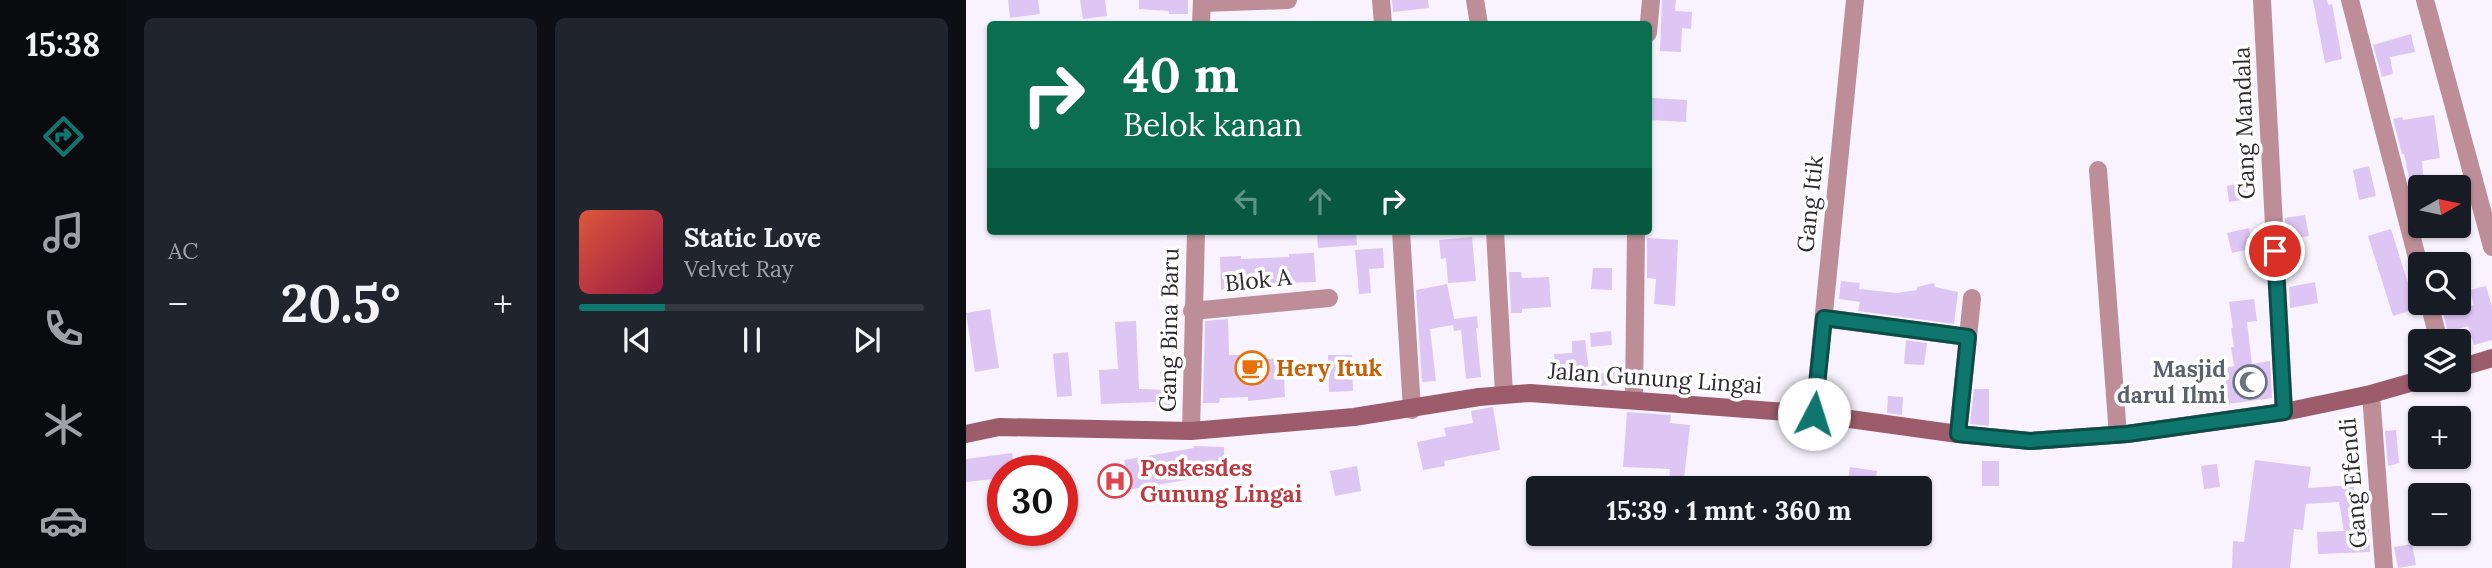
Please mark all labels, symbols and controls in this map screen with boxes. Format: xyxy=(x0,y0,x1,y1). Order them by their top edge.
text: 15:38 xyxy=(26,24,100,65)
text: 40 m xyxy=(1123,43,1239,105)
street label: Gang Mandala xyxy=(2226,46,2261,200)
icon: right xyxy=(1008,49,1099,140)
text: Belok kanan xyxy=(1123,104,1302,145)
icon: directions xyxy=(39,112,88,161)
street label: Gang Itik xyxy=(1790,153,1829,254)
north arrow xyxy=(2408,175,2471,238)
map controls xyxy=(2408,175,2471,546)
icon: left xyxy=(1228,182,1266,220)
icon: ahead xyxy=(1301,182,1339,220)
icon: right xyxy=(1374,182,1412,220)
icon: music xyxy=(39,208,88,257)
text: Static Love xyxy=(684,221,821,254)
pin xyxy=(2245,221,2305,281)
icon: arrive xyxy=(2256,232,2294,270)
text: AC xyxy=(168,236,198,265)
street label: Gang Bina Baru xyxy=(1153,247,1184,412)
button: search xyxy=(2408,252,2471,315)
text: Velvet Ray xyxy=(684,254,794,283)
street label: Blok A xyxy=(1223,262,1293,297)
text: 20.5° xyxy=(281,270,400,336)
text: − xyxy=(168,280,188,328)
text: + xyxy=(493,280,513,328)
icon: phone xyxy=(39,304,88,353)
icon: previous xyxy=(618,321,656,359)
icon: pause xyxy=(733,321,771,359)
icon: next xyxy=(848,321,886,359)
button: layers xyxy=(2408,329,2471,392)
cafe icon: Hery Ituk xyxy=(1233,349,1271,387)
place label: Hery Ituk xyxy=(1276,353,1382,382)
place label: Masjid darul Ilmi xyxy=(2117,354,2226,409)
street label: Jalan Gunung Lingai xyxy=(1546,355,1763,399)
mosque icon: Masjid darul Ilmi xyxy=(2231,363,2269,401)
position arrow xyxy=(1777,377,1851,451)
icon: climate xyxy=(39,400,88,449)
button: + xyxy=(2408,406,2471,469)
street label: Gang Efendi xyxy=(2332,417,2373,549)
place label: Poskesdes Gunung Lingai xyxy=(1140,453,1302,508)
speed limit sign: 30 xyxy=(987,455,1078,546)
hospital icon: Poskesdes Gunung Lingai xyxy=(1096,462,1134,500)
button: − xyxy=(2408,483,2471,546)
text: 15:39 · 1 mnt · 360 m xyxy=(1606,494,1852,527)
icon: car xyxy=(39,496,88,545)

